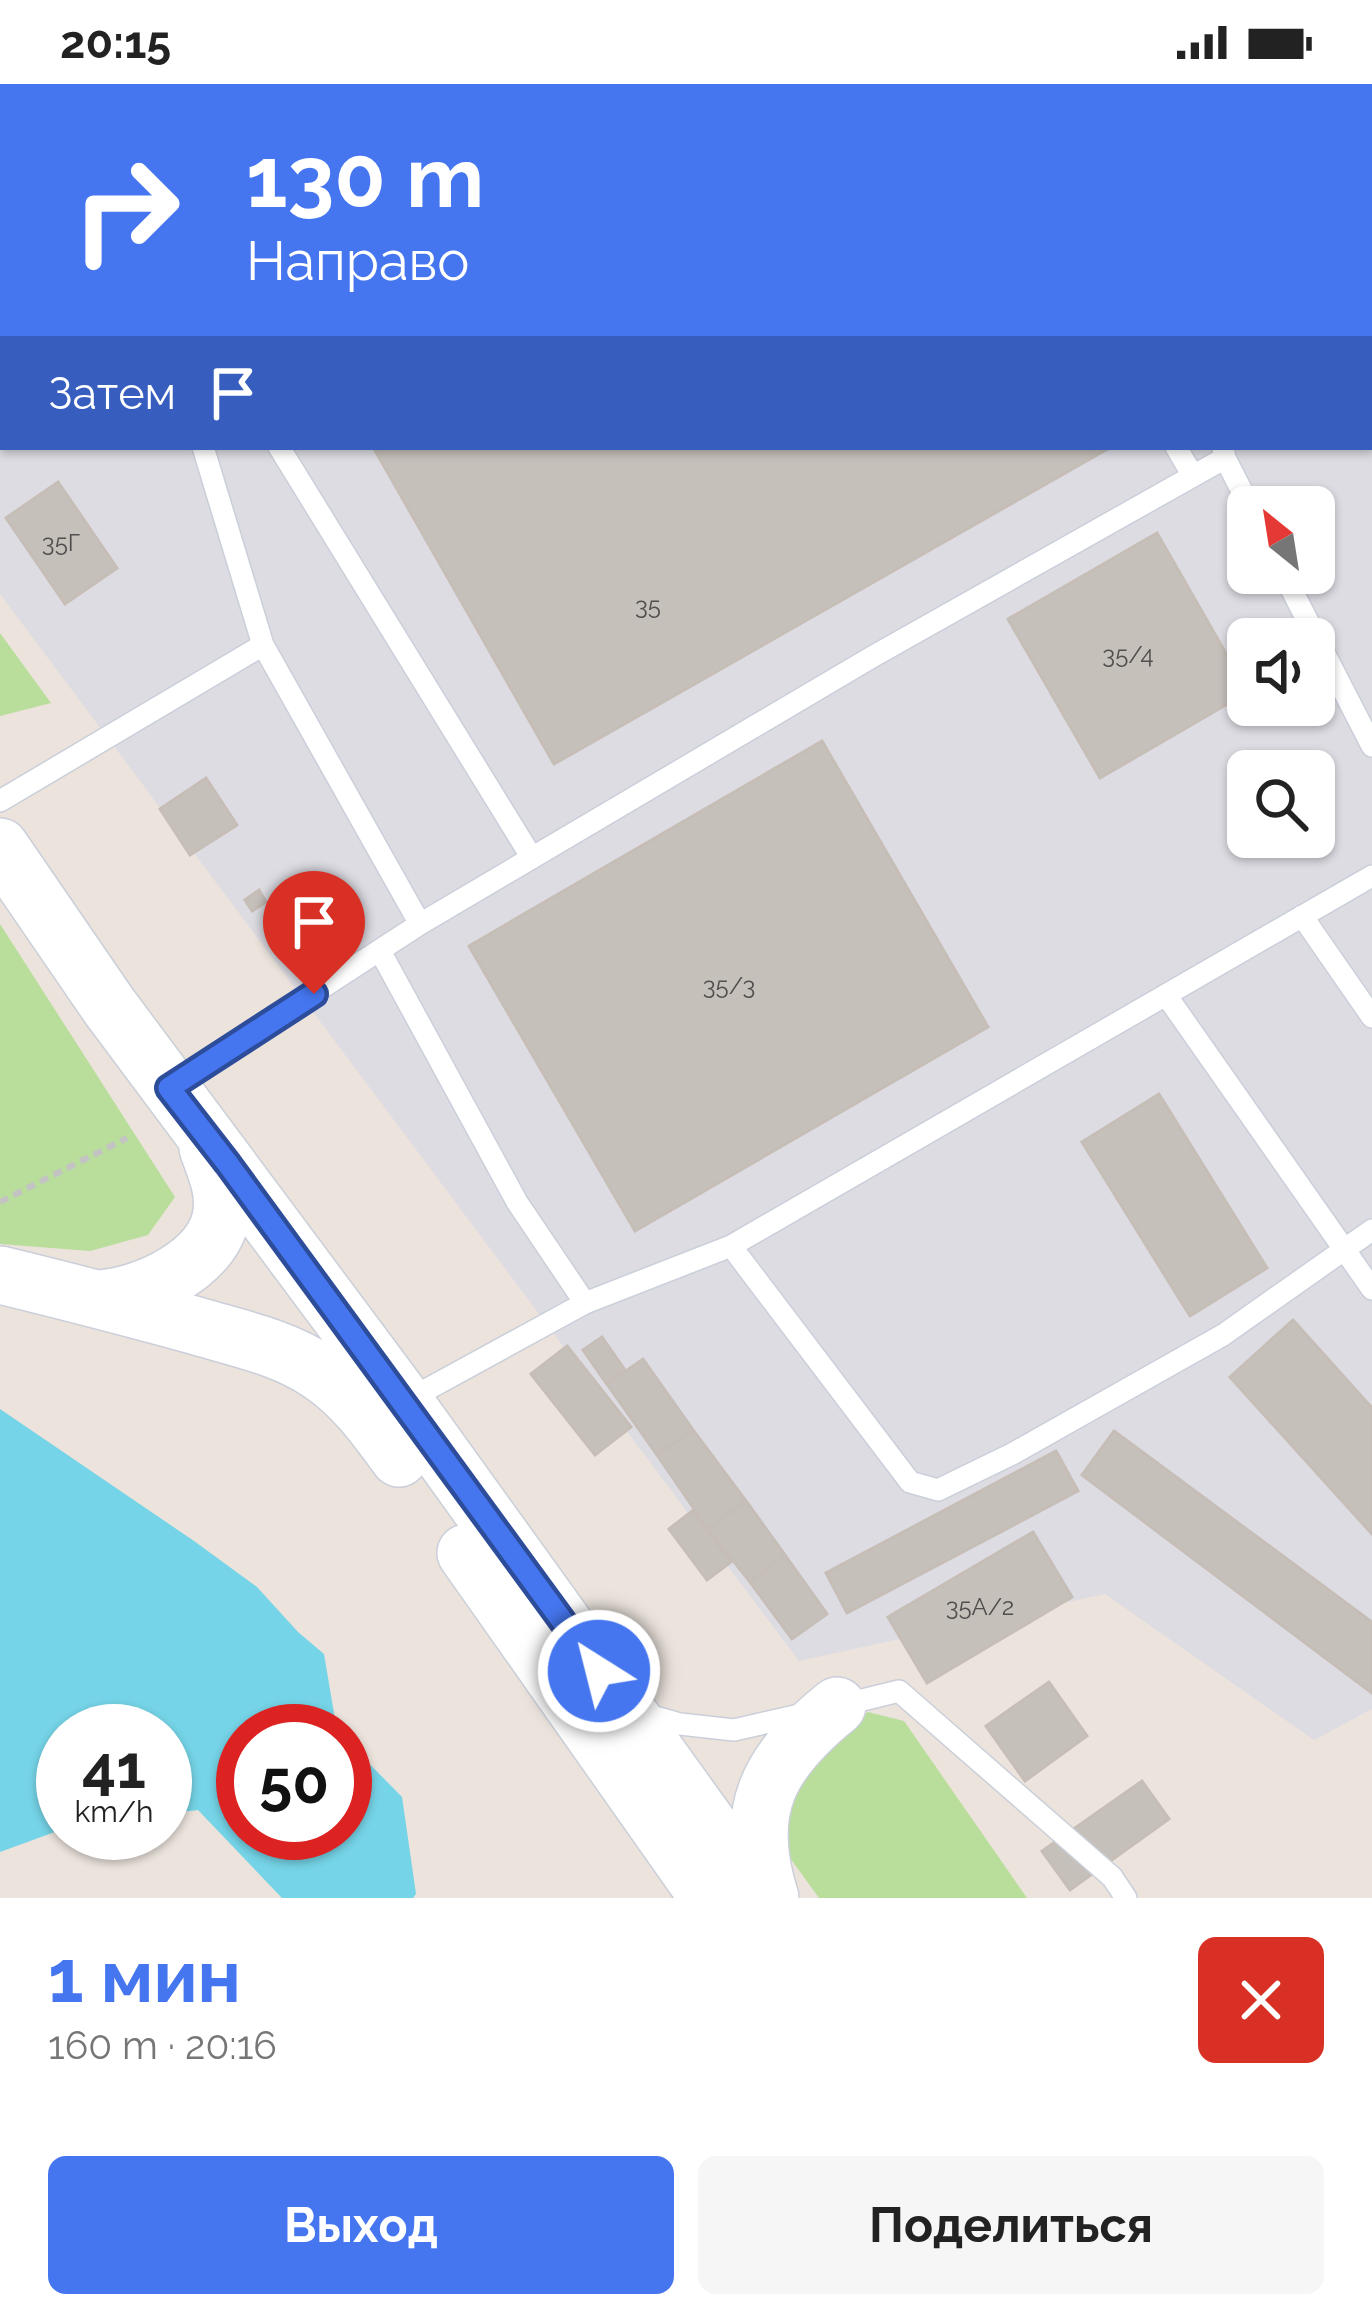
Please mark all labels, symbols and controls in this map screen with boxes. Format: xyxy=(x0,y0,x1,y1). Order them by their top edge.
text: 20:15 xyxy=(60,16,171,69)
text: 130 m xyxy=(246,128,484,227)
icon: right xyxy=(48,132,204,288)
text: Направо xyxy=(246,229,469,293)
icon: arrive xyxy=(200,360,266,426)
text: Затем xyxy=(48,367,176,420)
north arrow xyxy=(1227,486,1335,594)
map controls xyxy=(1227,486,1335,858)
house number: 35Г xyxy=(42,528,80,557)
house number: 35 xyxy=(635,591,661,620)
button: sound xyxy=(1227,618,1335,726)
house number: 35/4 xyxy=(1102,640,1154,669)
button: search xyxy=(1227,750,1335,858)
pin xyxy=(263,871,365,994)
icon: arrive xyxy=(281,889,347,955)
house number: 35/3 xyxy=(703,971,755,1000)
house number: 35А/2 xyxy=(946,1592,1014,1621)
position arrow xyxy=(536,1608,662,1734)
speed limit sign: 50 xyxy=(216,1704,372,1860)
text: 41 xyxy=(82,1732,146,1802)
text: km/h xyxy=(74,1794,154,1829)
text: 1 мин xyxy=(48,1934,241,2019)
button: close xyxy=(1198,1937,1324,2063)
text: 160 m · 20:16 xyxy=(48,2022,277,2068)
button: Выход xyxy=(48,2156,674,2294)
button: Поделиться xyxy=(698,2156,1324,2294)

